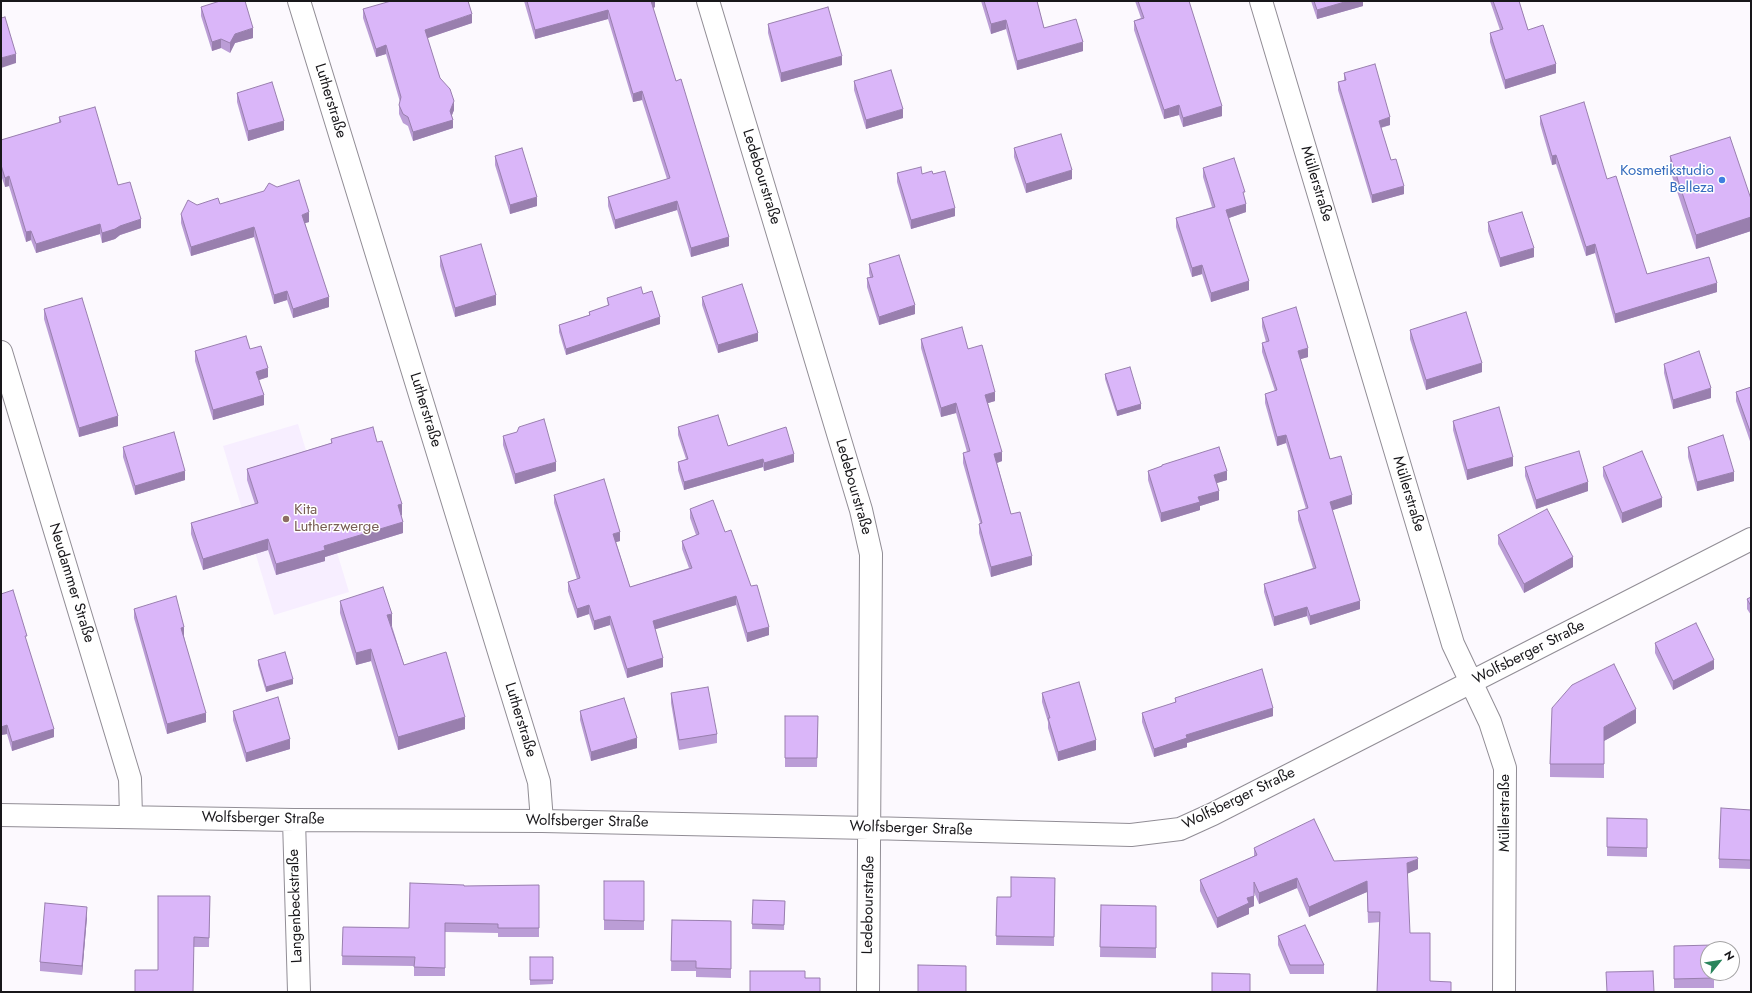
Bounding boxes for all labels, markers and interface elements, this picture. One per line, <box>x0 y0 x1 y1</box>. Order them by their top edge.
street label: Lutherstraße <box>310 62 350 140</box>
street label: Ledebourstraße <box>738 127 784 227</box>
street label: Müllerstraße <box>1296 144 1336 224</box>
place label: Kosmetikstudio Belleza <box>1620 162 1714 197</box>
marker: Kosmetikstudio Belleza <box>1717 175 1727 185</box>
street label: Lutherstraße <box>405 371 445 449</box>
street label: Ledebourstraße <box>831 437 875 537</box>
street label: Müllerstraße <box>1388 454 1428 534</box>
place label: Kita Lutherzwerge <box>294 501 379 536</box>
marker: Kita Lutherzwerge <box>281 514 291 524</box>
street label: Neudammer Straße <box>44 521 98 645</box>
street label: Wolfsberger Straße <box>1470 617 1588 689</box>
street label: Lutherstraße <box>500 681 540 759</box>
street label: Wolfsberger Straße <box>1180 764 1298 834</box>
street label: Müllerstraße <box>1496 774 1514 852</box>
street label: Wolfsberger Straße <box>201 809 325 829</box>
street label: Wolfsberger Straße <box>525 812 649 832</box>
street label: Wolfsberger Straße <box>849 818 973 840</box>
street label: Langenbeckstraße <box>285 849 307 963</box>
street label: Ledebourstraße <box>859 855 879 955</box>
north arrow <box>1700 941 1740 981</box>
text: N <box>1720 948 1739 963</box>

